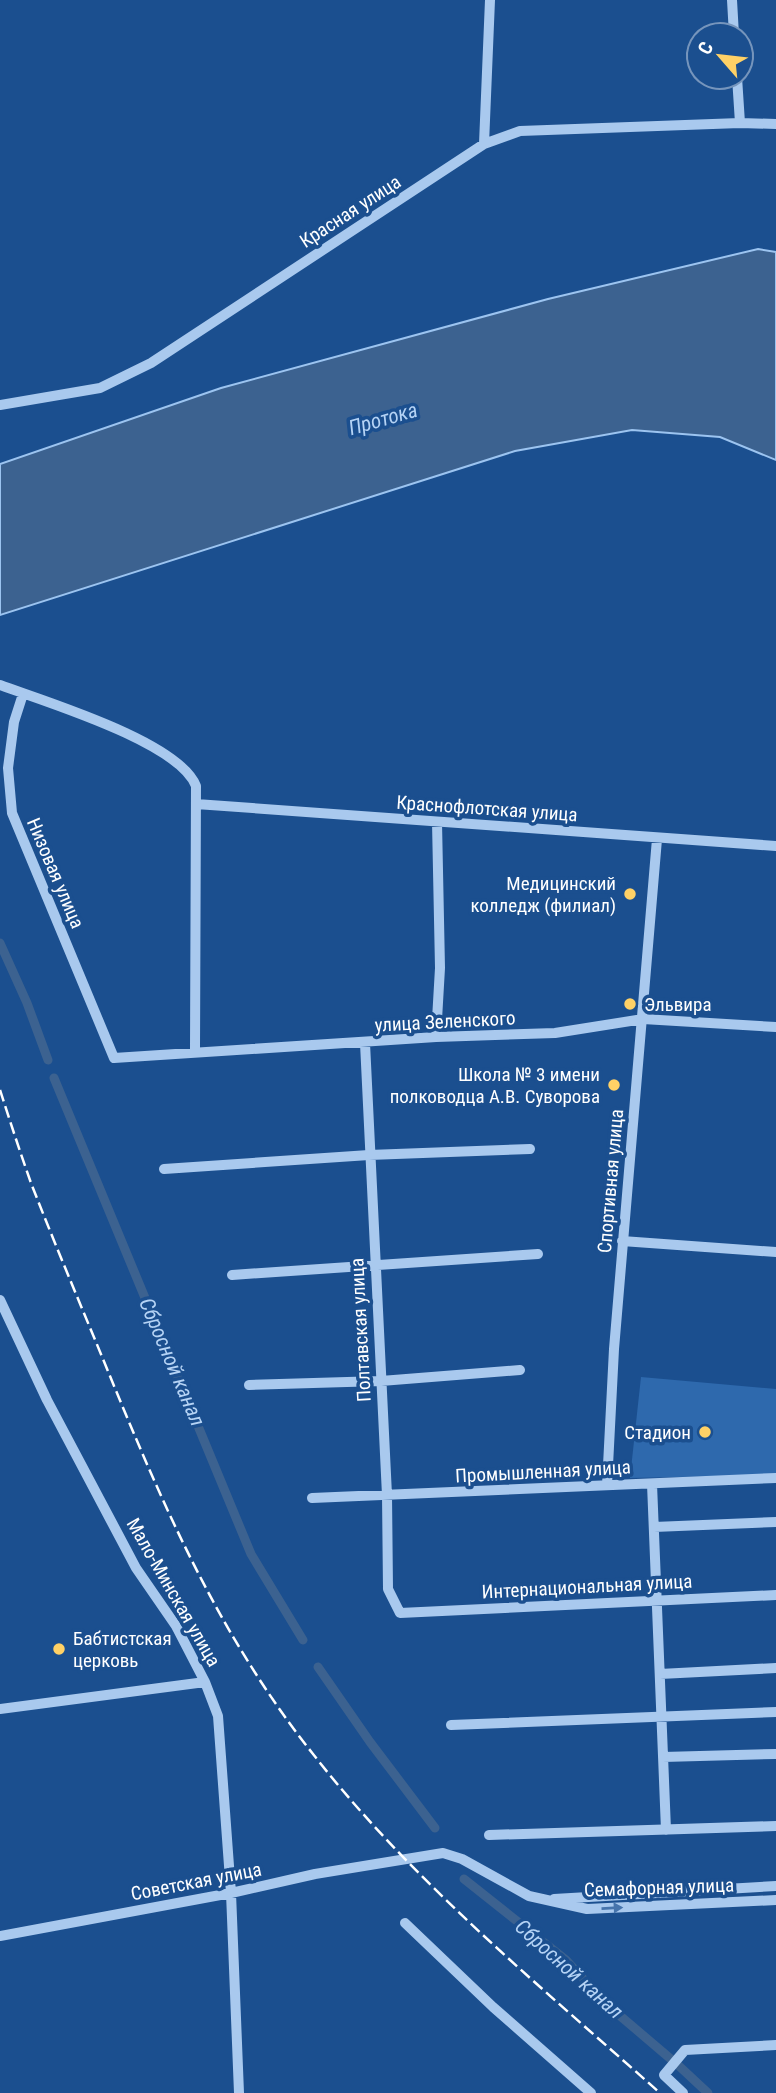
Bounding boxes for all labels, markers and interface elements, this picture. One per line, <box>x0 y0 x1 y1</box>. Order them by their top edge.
north arrow <box>685 21 755 91</box>
text: С <box>693 38 718 58</box>
street label: Красная улица <box>295 170 405 253</box>
water label: Протока <box>346 398 420 440</box>
street label: Краснофлотская улица <box>396 791 578 826</box>
street label: Низовая улица <box>22 815 89 932</box>
place label: Медицинский колледж (филиал) <box>470 872 616 917</box>
marker: Медицинский колледж (филиал) <box>622 886 638 902</box>
place label: Эльвира <box>644 993 712 1016</box>
marker: Эльвира <box>622 996 638 1012</box>
street label: улица Зеленского <box>374 1006 516 1037</box>
place label: Школа № 3 имени полководца А.В. Суворова <box>390 1063 600 1108</box>
marker: Школа № 3 имени полководца А.В. Суворова <box>606 1077 622 1093</box>
street label: Спортивная улица <box>593 1108 628 1254</box>
street label: Полтавская улица <box>345 1257 376 1402</box>
water label: Сбросной канал <box>134 1294 210 1430</box>
place label: Стадион <box>624 1421 691 1444</box>
marker: Стадион <box>697 1424 713 1440</box>
street label: Промышленная улица <box>455 1455 631 1488</box>
street label: Мало-Минская улица <box>122 1514 225 1671</box>
street label: Интернациональная улица <box>481 1569 693 1604</box>
place label: Бабтистская церковь <box>73 1627 172 1672</box>
marker: Бабтистская церковь <box>51 1641 67 1657</box>
street label: Советская улица <box>129 1858 263 1905</box>
street label: Семафорная улица <box>584 1873 734 1902</box>
one-way arrow <box>601 1902 623 1913</box>
water label: Сбросной канал <box>510 1914 628 2024</box>

